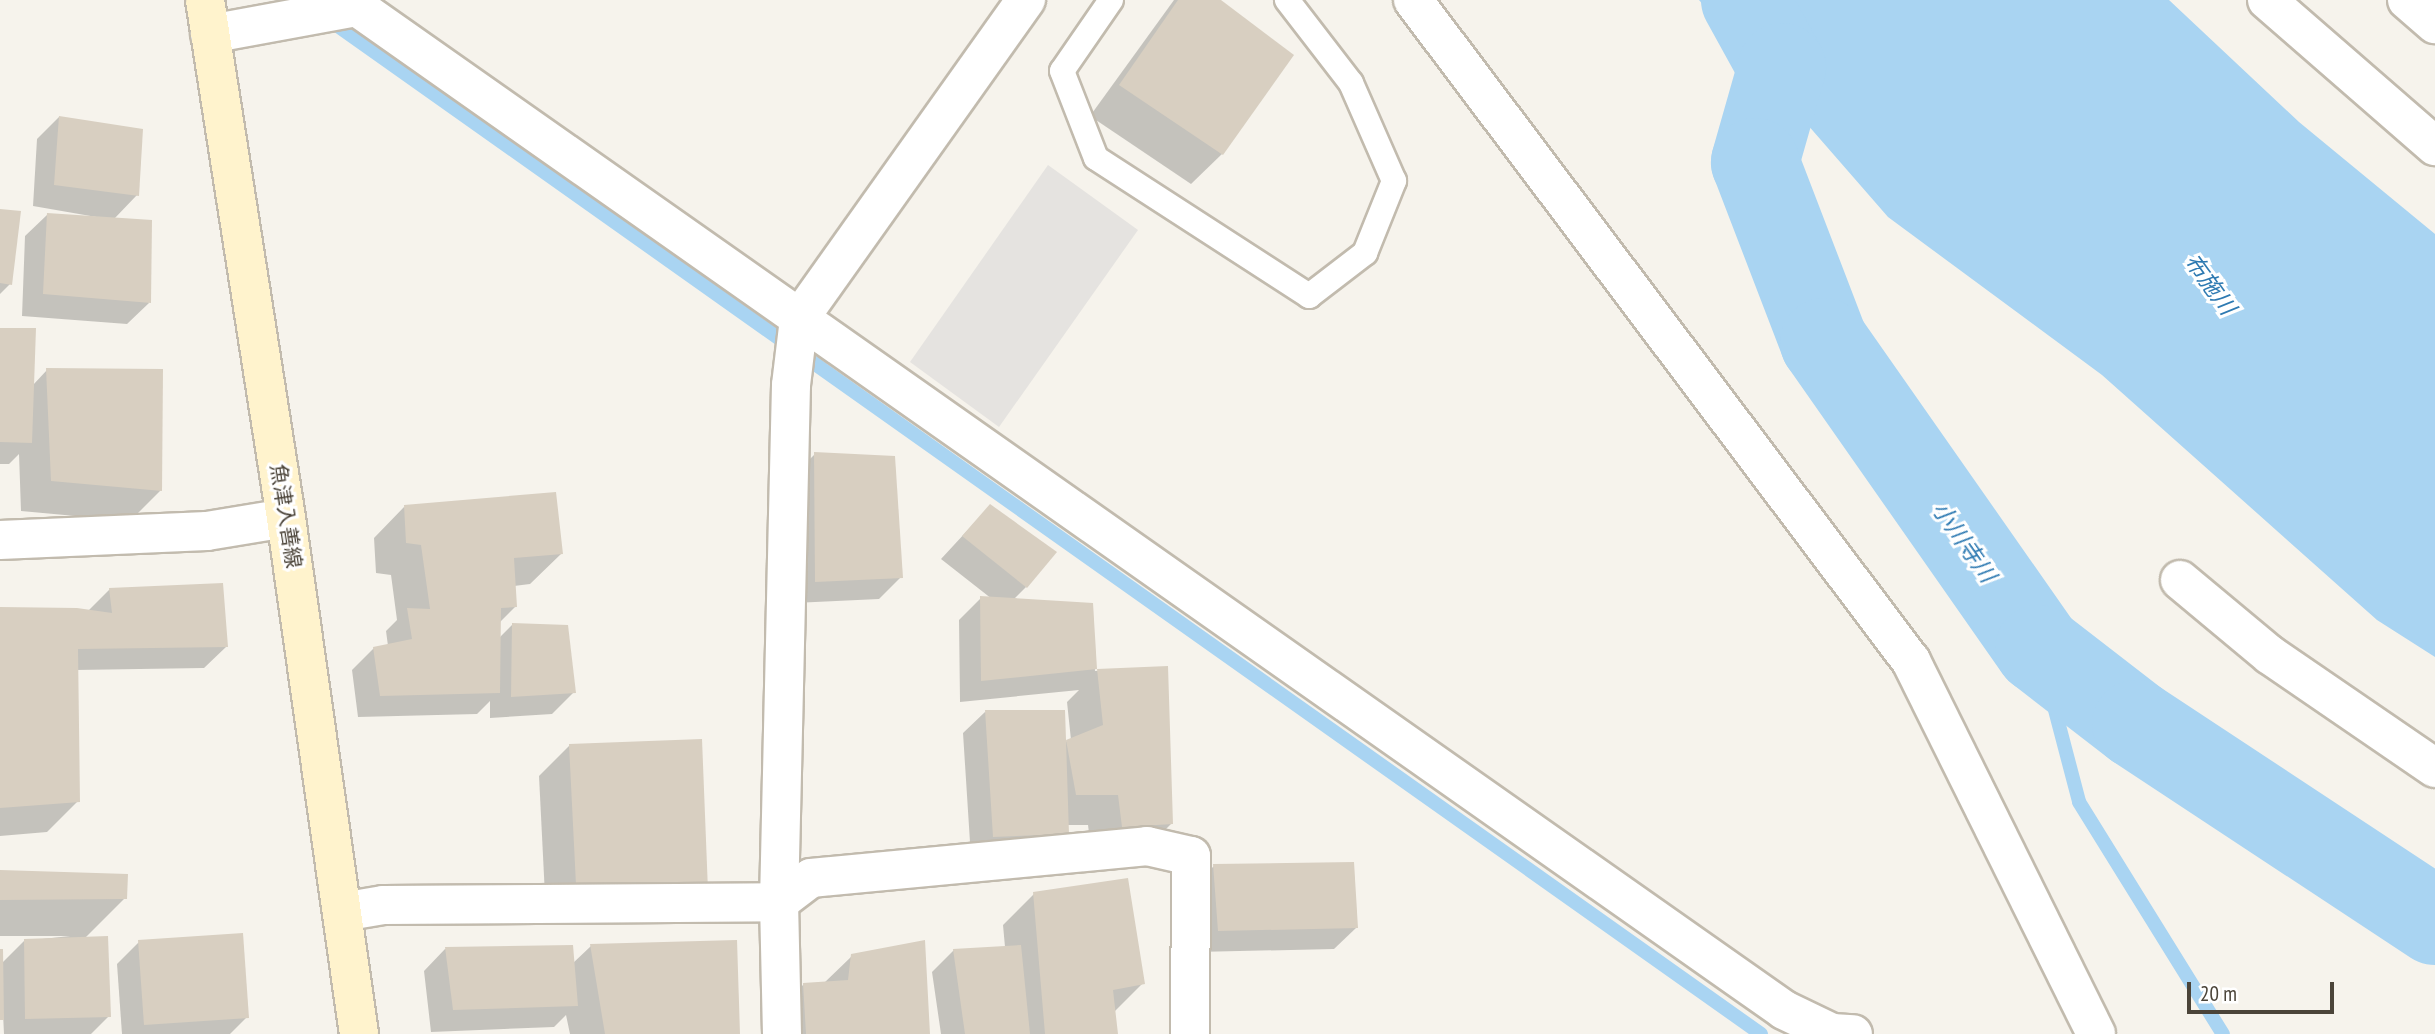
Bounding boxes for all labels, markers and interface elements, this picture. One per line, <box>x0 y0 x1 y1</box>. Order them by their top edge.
water label: 布施川 <box>2179 248 2241 320</box>
street label: 魚津入善線 <box>265 462 307 570</box>
water label: 小川寺川 <box>1926 496 2002 588</box>
scale bar <box>2190 968 2337 1012</box>
text: 20 m <box>2200 980 2237 1007</box>

